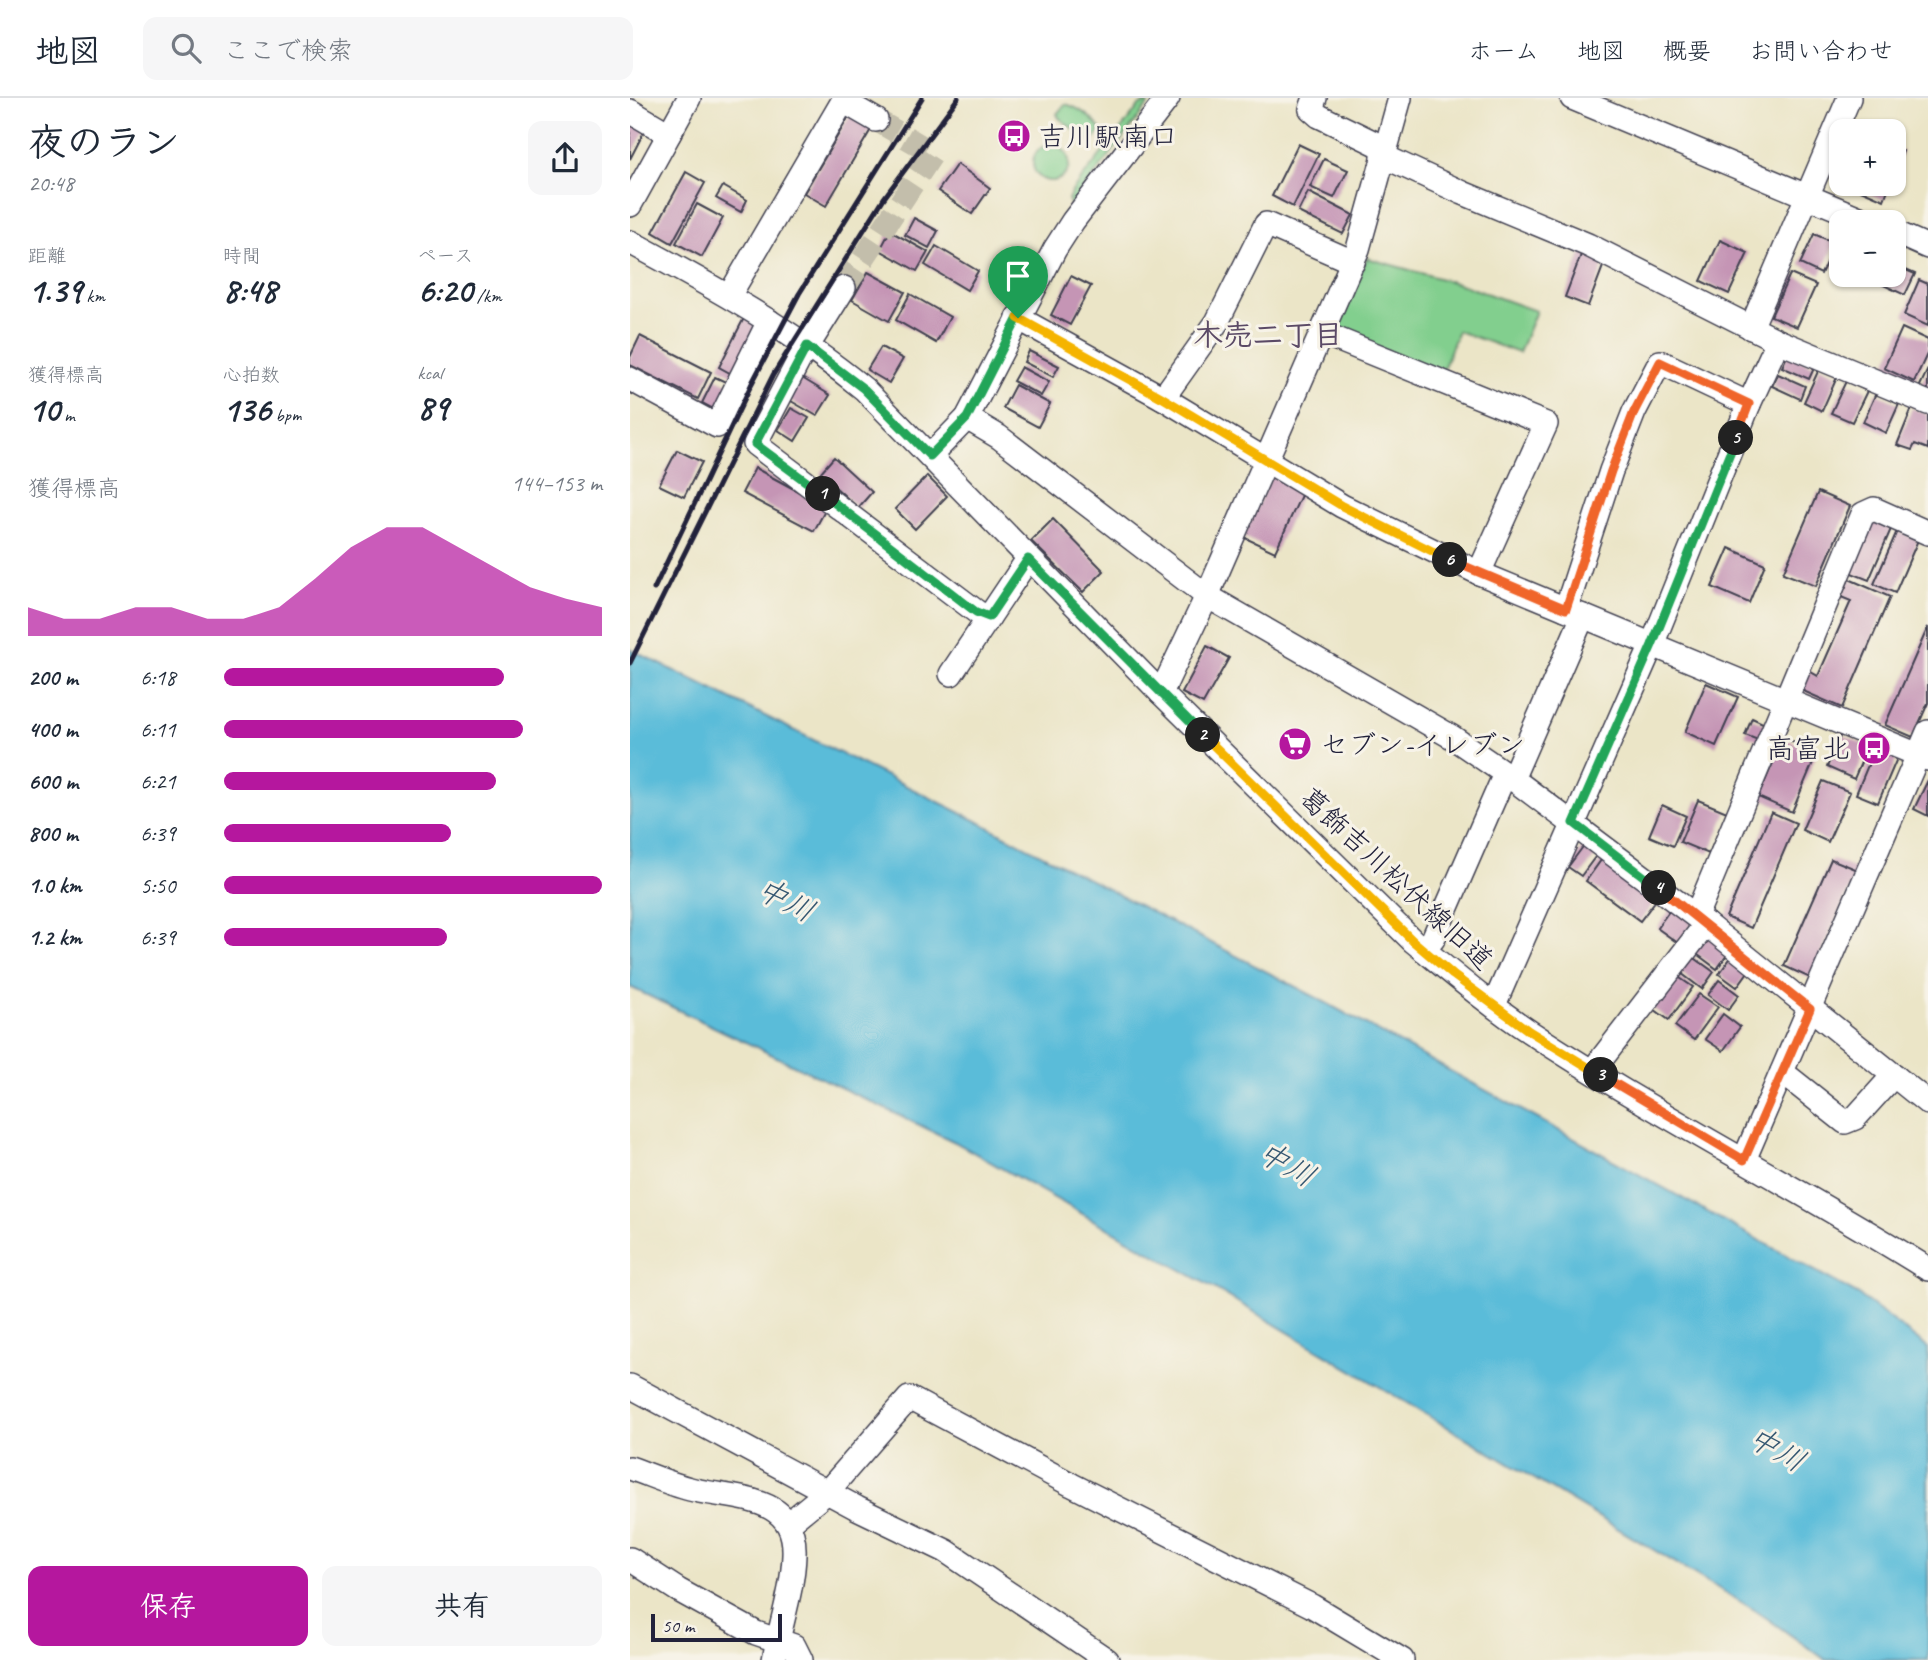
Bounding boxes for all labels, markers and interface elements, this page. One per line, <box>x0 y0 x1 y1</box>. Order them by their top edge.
search box <box>143 17 633 80</box>
icon: search <box>167 29 205 67</box>
text: 地図 <box>35 30 101 72</box>
text: ここで検索 <box>223 34 353 67</box>
text: ホーム <box>1468 36 1539 66</box>
text: 地図 <box>1577 36 1625 66</box>
text: 概要 <box>1663 36 1711 66</box>
text: お問い合わせ <box>1749 36 1893 66</box>
bus stop icon: 吉川駅南口 <box>995 117 1033 155</box>
text: 夜のラン <box>28 119 180 166</box>
place label: 吉川駅南口 <box>1038 119 1178 154</box>
map controls <box>1829 119 1906 287</box>
button: + <box>1829 119 1906 196</box>
button: share <box>528 121 602 195</box>
text: 20:48 <box>28 169 74 198</box>
button: − <box>1829 210 1906 287</box>
text: 距離 <box>28 244 66 268</box>
text: 時間 <box>223 244 261 268</box>
text: ペース <box>417 244 473 268</box>
pin <box>988 246 1048 318</box>
icon: arrive <box>999 257 1037 295</box>
text: 1.39 <box>28 268 82 313</box>
text: 8:48 <box>223 268 277 313</box>
text: 6:20 <box>417 268 472 313</box>
text: km <box>82 284 105 308</box>
text: /km <box>472 284 502 308</box>
district label: 木売二丁目 <box>1193 316 1343 354</box>
text: kcal <box>417 361 442 385</box>
text: 獲得標高 <box>28 363 104 387</box>
text: 心拍数 <box>223 363 280 387</box>
text: 89 <box>417 385 448 430</box>
text: 10 <box>28 387 60 432</box>
text: 136 <box>223 387 271 432</box>
text: m <box>60 403 75 427</box>
text: bpm <box>271 403 301 427</box>
pin: 5 <box>1718 420 1754 456</box>
text: 5 <box>1731 425 1740 449</box>
text: 144–153 m <box>511 469 602 498</box>
text: 獲得標高 <box>28 474 120 503</box>
pin: 1 <box>806 476 840 512</box>
text: 1 <box>818 481 827 505</box>
pin: 6 <box>1432 542 1468 578</box>
text: 6 <box>1445 547 1454 571</box>
text: 200 m <box>28 663 78 692</box>
text: 6:18 <box>140 663 176 692</box>
text: 400 m <box>28 715 78 744</box>
text: 6:11 <box>140 715 176 744</box>
pin: 2 <box>1186 718 1220 752</box>
text: 2 <box>1198 722 1207 746</box>
supermarket icon: セブン-イレブン <box>1276 725 1314 763</box>
place label: セブン-イレブン <box>1320 727 1525 762</box>
bus stop icon: 高富北 <box>1855 729 1893 767</box>
place label: 高富北 <box>1766 731 1850 766</box>
text: 600 m <box>28 767 78 796</box>
text: 6:21 <box>140 767 176 796</box>
street label: 葛飾吉川松伏線旧道 <box>1293 780 1501 977</box>
text: 800 m <box>28 819 78 848</box>
text: 6:39 <box>140 819 176 848</box>
water label: 中川 <box>751 869 821 931</box>
pin: 4 <box>1642 870 1676 906</box>
text: 1.0 km <box>28 871 82 900</box>
text: 5:50 <box>140 871 176 900</box>
text: 4 <box>1654 875 1663 899</box>
text: 1.2 km <box>28 923 82 952</box>
text: 6:39 <box>140 923 176 952</box>
pin: 3 <box>1584 1058 1618 1093</box>
text: 3 <box>1596 1062 1605 1086</box>
water label: 中川 <box>1252 1133 1322 1195</box>
water label: 中川 <box>1742 1418 1812 1480</box>
button: 保存 <box>28 1566 308 1646</box>
button: 共有 <box>322 1566 602 1646</box>
scale bar <box>651 1611 782 1643</box>
text: 50 m <box>662 1614 694 1638</box>

